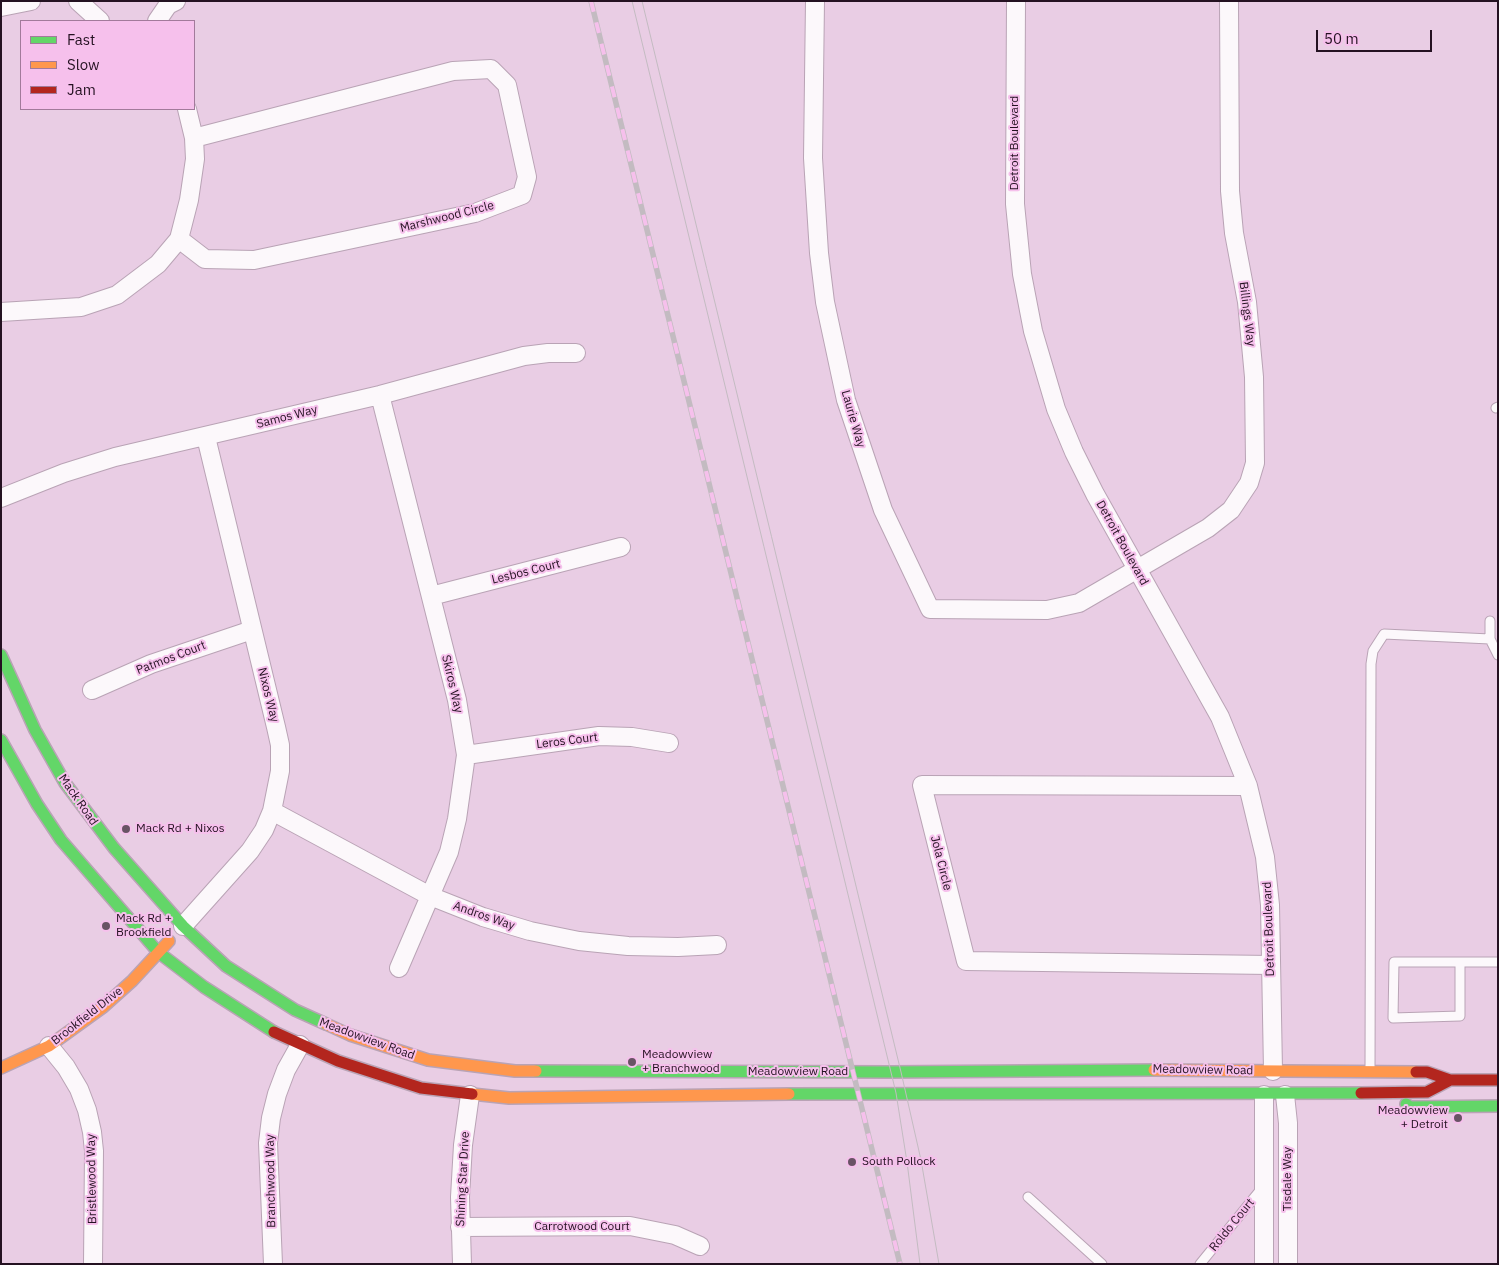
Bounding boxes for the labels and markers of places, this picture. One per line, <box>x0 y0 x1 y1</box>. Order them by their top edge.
place label: Mack Rd + Nixos <box>136 822 225 836</box>
marker: Mack Rd + Nixos <box>120 823 132 835</box>
place label: Mack Rd + Brookfield <box>116 912 172 940</box>
marker: Mack Rd + Brookfield <box>100 920 112 932</box>
place label: Meadowview + Branchwood <box>642 1048 720 1076</box>
marker: Meadowview + Branchwood <box>626 1056 638 1068</box>
place label: Meadowview + Detroit <box>1378 1104 1448 1132</box>
marker: Meadowview + Detroit <box>1452 1112 1464 1124</box>
place label: South Pollock <box>862 1155 936 1169</box>
marker: South Pollock <box>846 1156 858 1168</box>

